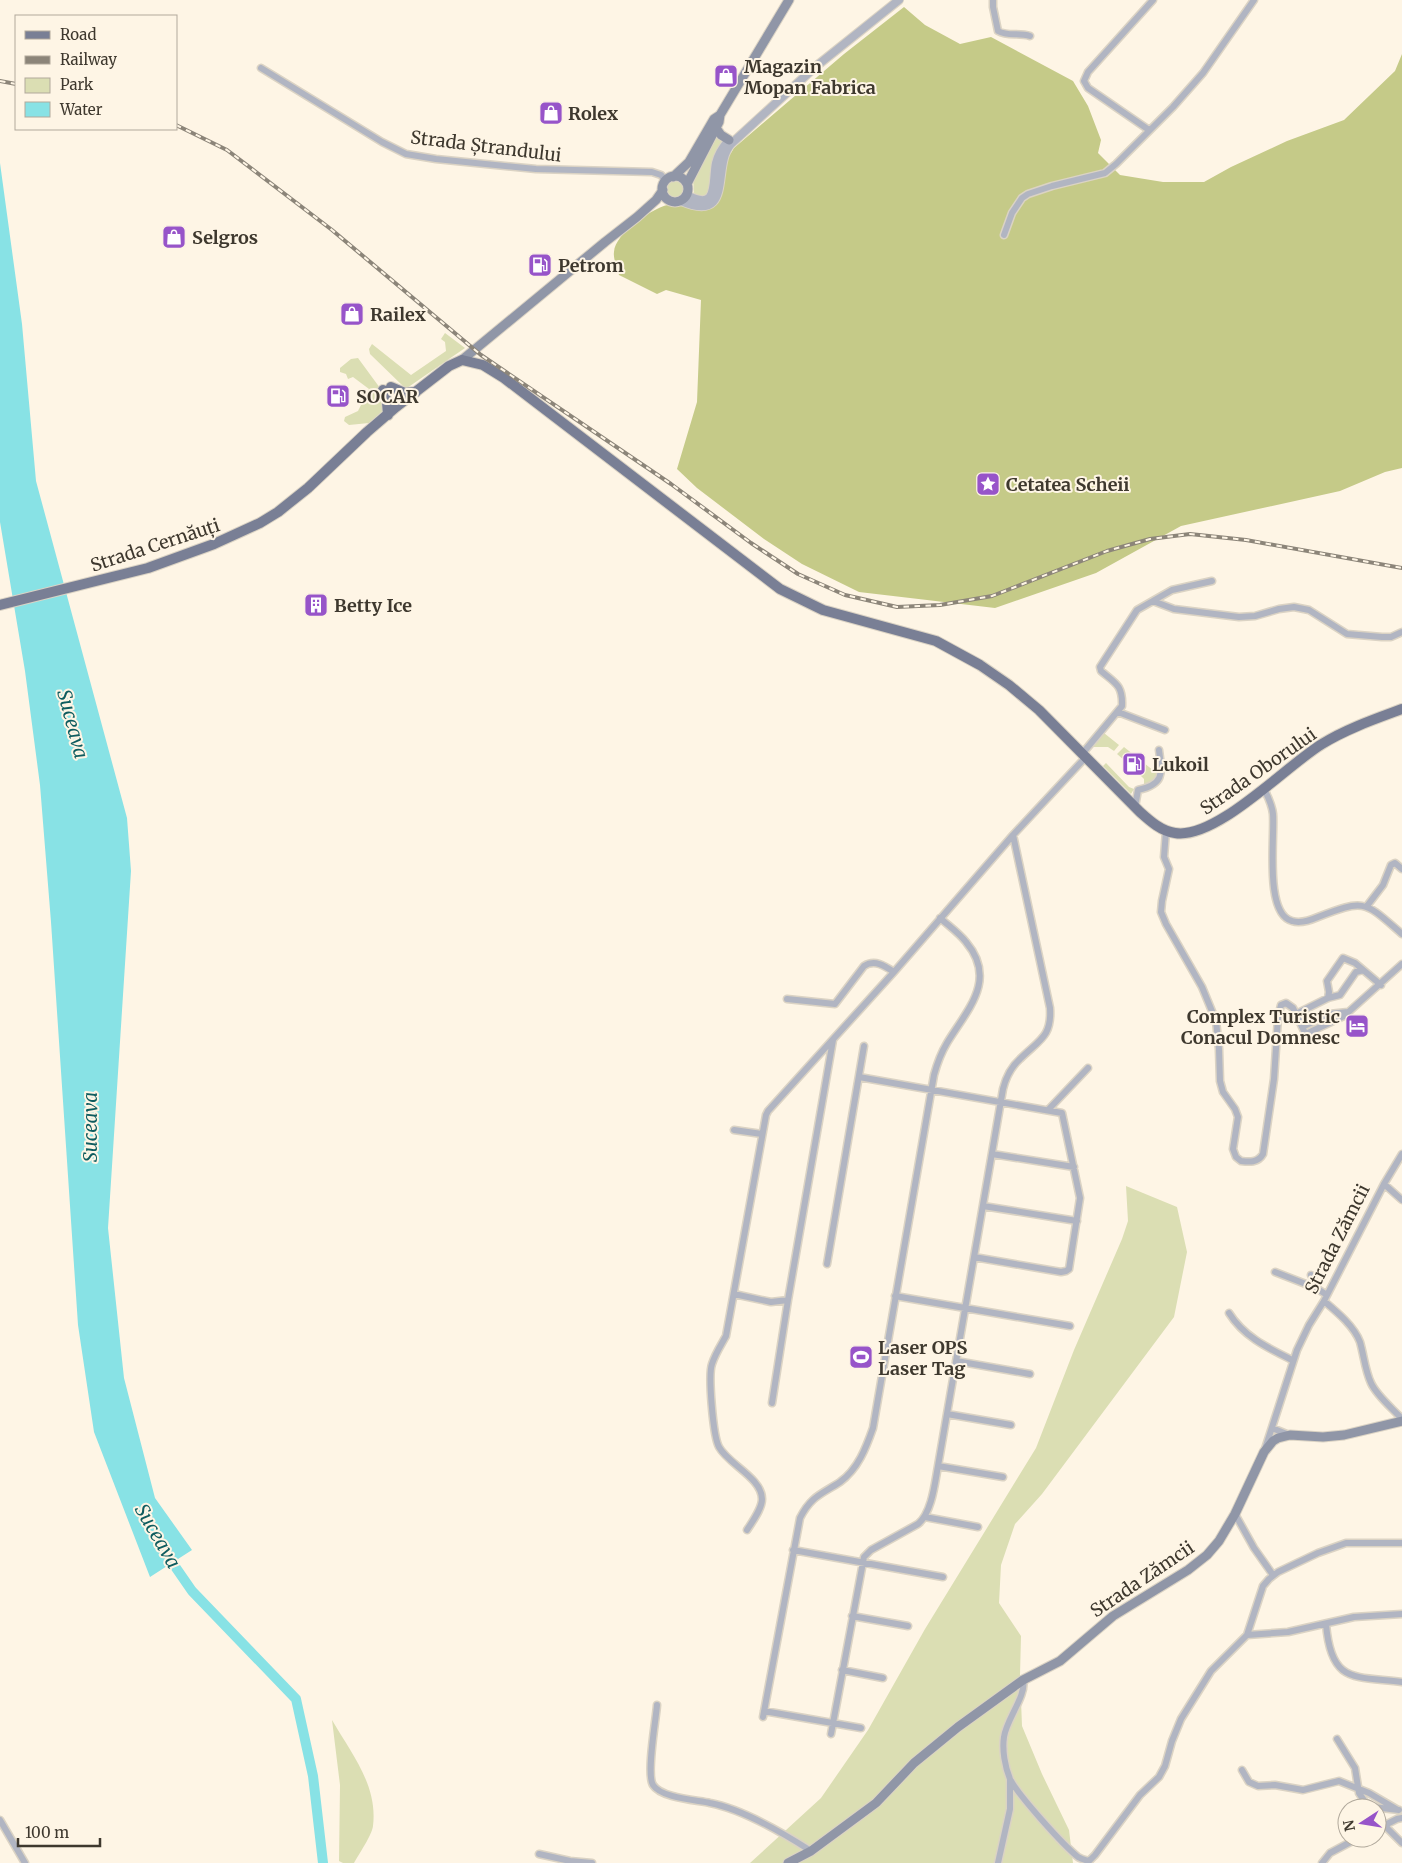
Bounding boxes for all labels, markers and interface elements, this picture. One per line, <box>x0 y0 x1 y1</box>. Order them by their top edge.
legend <box>15 15 178 130</box>
text: Road <box>60 25 96 44</box>
text: Railway <box>60 50 117 69</box>
place label: Magazin Mopan Fabrica <box>744 55 876 99</box>
shop icon: Magazin Mopan Fabrica <box>713 63 739 89</box>
text: Park <box>60 75 94 94</box>
text: Water <box>59 100 103 119</box>
shop icon: Rolex <box>538 100 564 126</box>
place label: Rolex <box>568 102 618 125</box>
street label: Strada Ștrandului <box>409 125 563 167</box>
shop icon: Selgros <box>161 224 187 250</box>
place label: Selgros <box>192 226 258 249</box>
fuel station icon: Petrom <box>527 252 553 278</box>
place label: Petrom <box>558 254 624 277</box>
shop icon: Railex <box>339 301 365 327</box>
place label: Railex <box>370 303 426 326</box>
fuel station icon: SOCAR <box>325 383 351 409</box>
place label: SOCAR <box>356 385 419 408</box>
place icon: Cetatea Scheii <box>975 471 1001 497</box>
place label: Cetatea Scheii <box>1006 473 1130 496</box>
street label: Strada Cernăuți <box>87 513 223 577</box>
building icon: Betty Ice <box>303 592 329 618</box>
place label: Betty Ice <box>334 594 412 617</box>
water label: Suceava <box>52 687 94 761</box>
street label: Strada Oborului <box>1195 722 1321 820</box>
fuel station icon: Lukoil <box>1121 751 1147 777</box>
place label: Lukoil <box>1152 753 1209 776</box>
place label: Complex Turistic Conacul Domnesc <box>1181 1005 1340 1049</box>
hotel icon: Complex Turistic Conacul Domnesc <box>1344 1013 1370 1039</box>
water label: Suceava <box>78 1092 102 1162</box>
street label: Strada Zămcii <box>1299 1180 1375 1298</box>
place label: Laser OPS Laser Tag <box>878 1336 967 1380</box>
sports icon: Laser OPS Laser Tag <box>848 1344 874 1370</box>
water label: Suceava <box>130 1499 186 1573</box>
street label: Strada Zămcii <box>1086 1536 1198 1622</box>
north arrow <box>1337 1798 1387 1848</box>
scale bar <box>18 1816 100 1848</box>
text: N <box>1339 1818 1359 1833</box>
text: 100 m <box>25 1823 69 1842</box>

